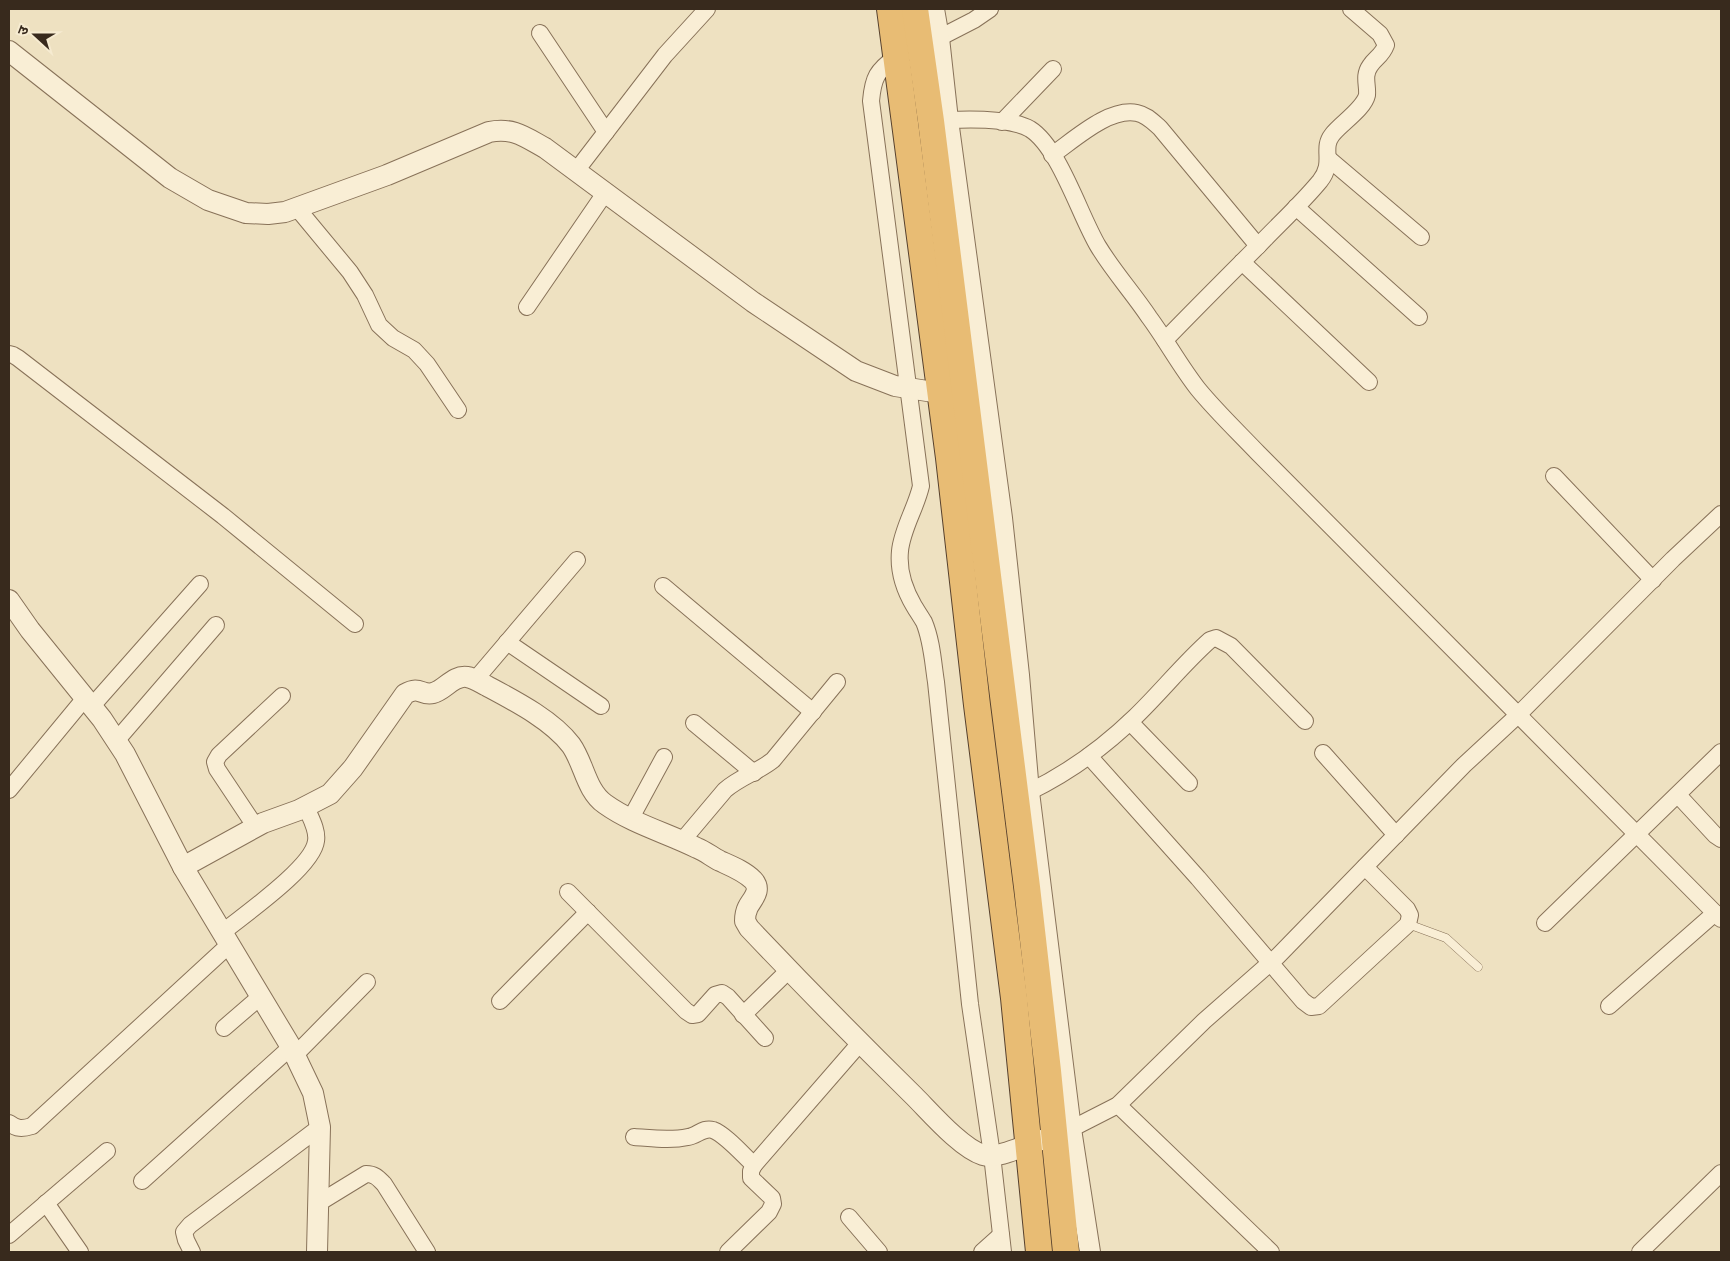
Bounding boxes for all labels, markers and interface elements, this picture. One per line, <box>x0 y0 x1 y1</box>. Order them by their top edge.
north arrow <box>10 10 60 60</box>
text: उ <box>12 22 33 37</box>

